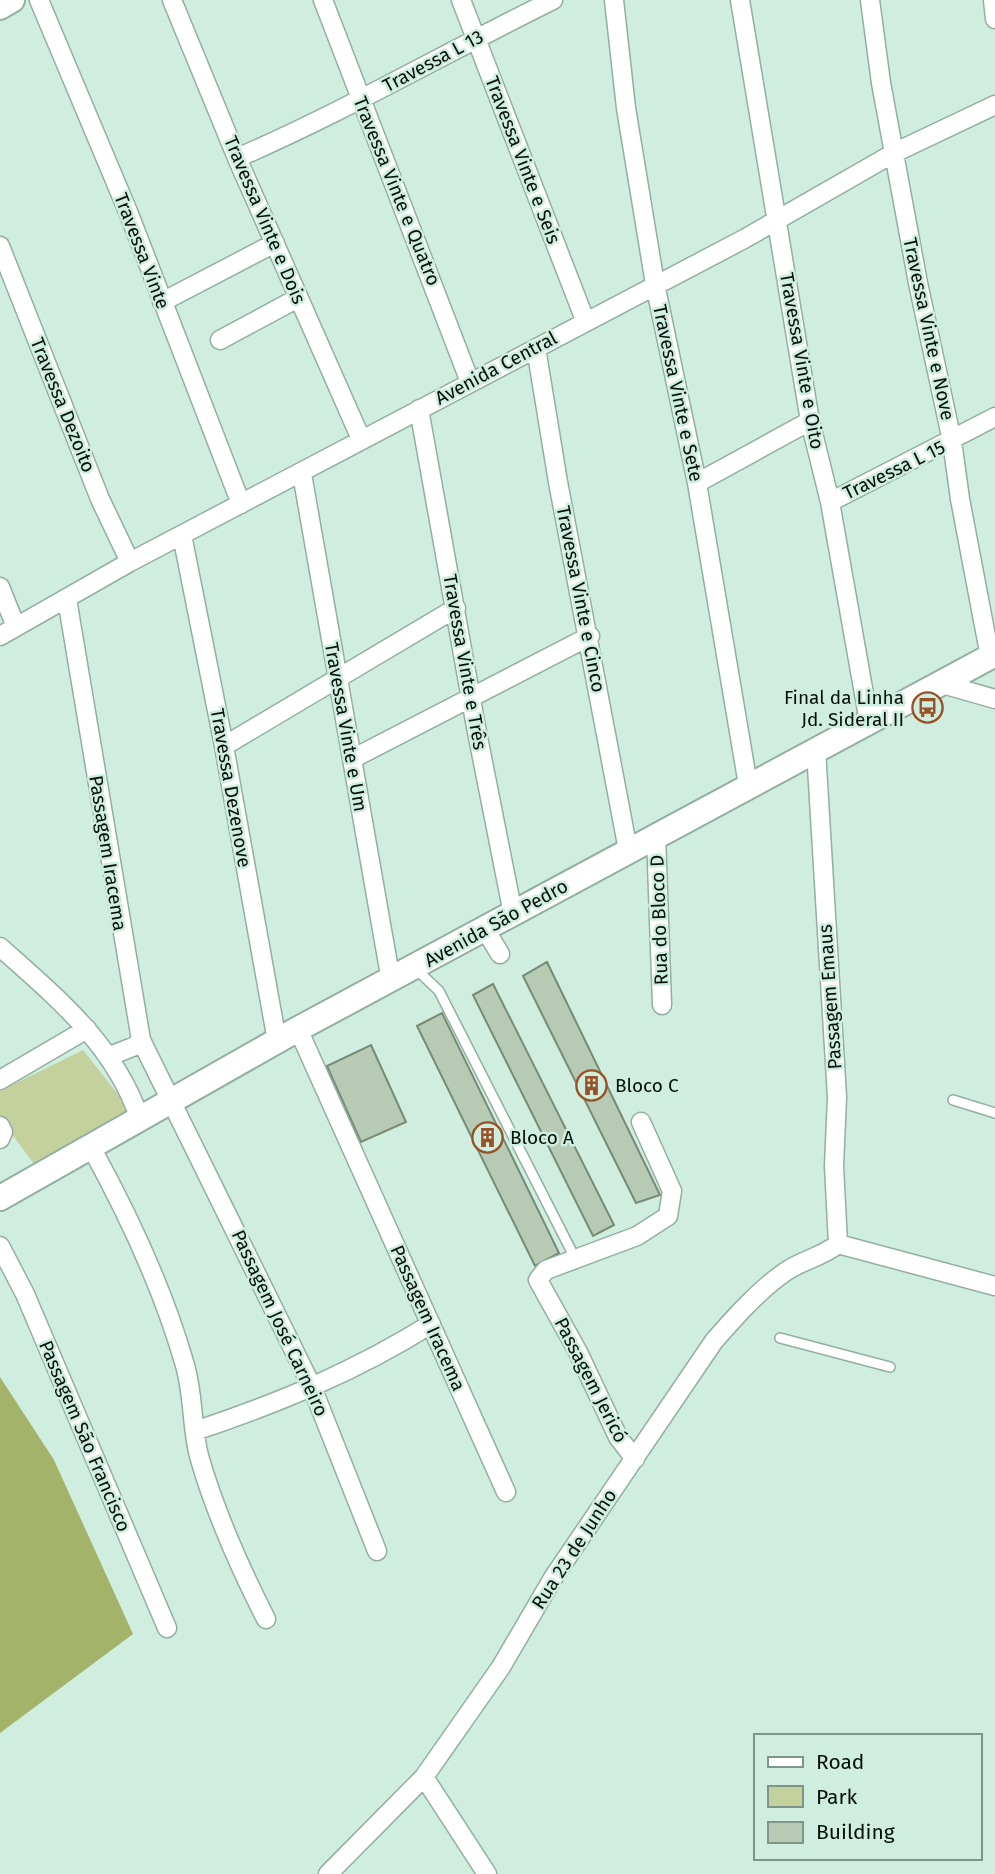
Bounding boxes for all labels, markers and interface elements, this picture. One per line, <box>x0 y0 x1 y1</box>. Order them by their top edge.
street label: Travessa L 13 <box>379 25 487 97</box>
street label: Travessa Vinte e Seis <box>480 73 566 247</box>
street label: Travessa Vinte e Quatro <box>349 93 445 289</box>
street label: Travessa Vinte e Dois <box>219 133 311 308</box>
street label: Travessa Vinte <box>109 190 175 312</box>
street label: Travessa Vinte e Nove <box>898 235 960 423</box>
street label: Travessa Vinte e Oito <box>775 271 829 451</box>
street label: Travessa Vinte e Sete <box>648 302 708 484</box>
street label: Avenida Central <box>431 326 561 410</box>
street label: Travessa Dezoito <box>26 334 100 476</box>
street label: Travessa L 15 <box>839 435 949 505</box>
street label: Travessa Vinte e Cinco <box>552 504 610 694</box>
street label: Travessa Vinte e Três <box>438 572 492 752</box>
street label: Travessa Vinte e Um <box>320 641 372 813</box>
place label: Final da Linha Jd. Sideral II <box>784 686 904 731</box>
bus stop icon: Final da Linha Jd. Sideral II <box>910 691 944 725</box>
street label: Travessa Dezenove <box>206 707 256 869</box>
street label: Passagem Iracema <box>84 774 132 932</box>
street label: Rua do Bloco D <box>645 854 673 986</box>
street label: Avenida São Pedro <box>420 874 572 972</box>
street label: Passagem Emaus <box>813 924 847 1070</box>
building icon: Bloco C <box>575 1068 609 1102</box>
place label: Bloco C <box>615 1074 679 1097</box>
building icon: Bloco A <box>470 1120 504 1154</box>
place label: Bloco A <box>510 1126 574 1149</box>
street label: Passagem José Carneiro <box>227 1226 333 1420</box>
street label: Passagem Iracema <box>386 1242 470 1394</box>
street label: Passagem Jericó <box>550 1314 632 1446</box>
street label: Passagem São Francisco <box>34 1337 136 1535</box>
street label: Rua 23 de Junho <box>527 1485 621 1613</box>
legend <box>754 1734 981 1860</box>
text: Road <box>816 1749 864 1775</box>
text: Park <box>816 1784 858 1810</box>
text: Building <box>816 1819 895 1845</box>

